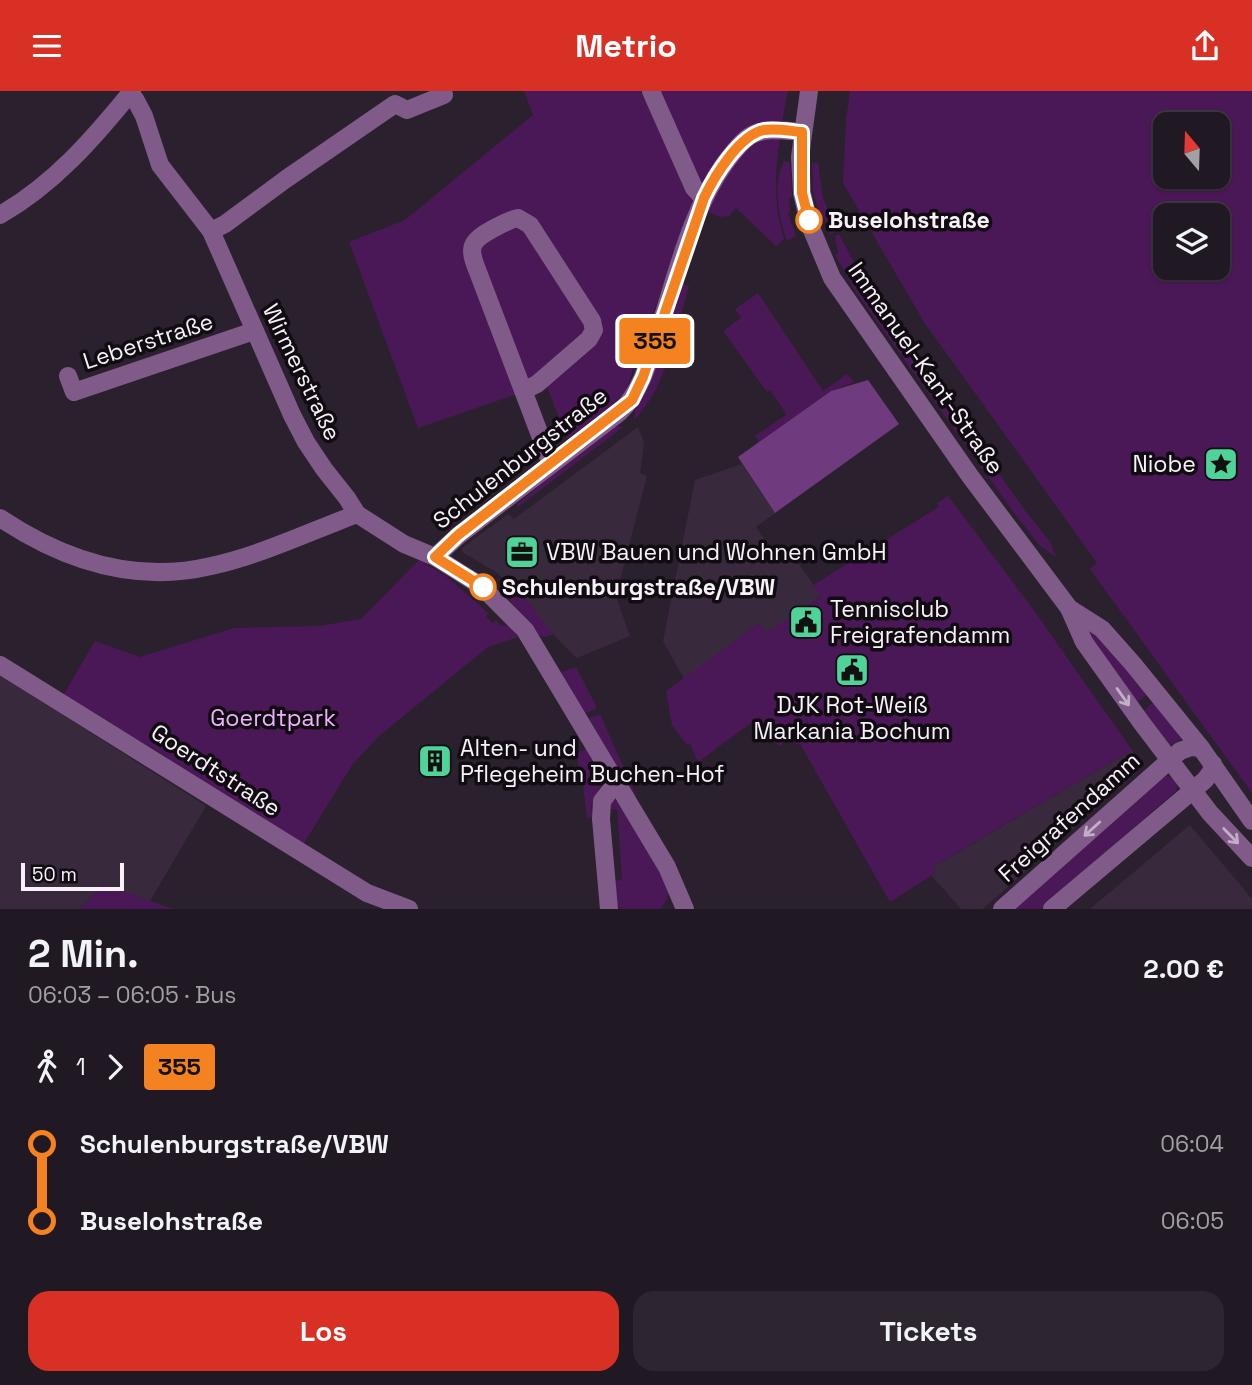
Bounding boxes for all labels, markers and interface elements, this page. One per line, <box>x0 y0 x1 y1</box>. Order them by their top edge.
text: Metrio <box>575 26 677 66</box>
icon: menu <box>28 27 66 65</box>
icon: share <box>1186 27 1224 65</box>
north arrow <box>1153 112 1230 189</box>
map controls <box>1153 112 1230 280</box>
button: layers <box>1153 203 1230 280</box>
place label: Buselohstraße <box>828 205 990 235</box>
marker: Buselohstraße <box>796 207 822 233</box>
street label: Immanuel-Kant-Straße <box>841 256 1011 480</box>
street label: Wirmerstraße <box>256 299 348 445</box>
street label: Leberstraße <box>79 306 217 376</box>
line badge: 355 <box>615 318 695 364</box>
text: 355 <box>633 325 677 356</box>
street label: Schulenburgstraße <box>427 381 613 535</box>
place icon: Niobe <box>1202 445 1240 483</box>
place label: Niobe <box>1132 449 1196 479</box>
office icon: VBW Bauen und Wohnen GmbH <box>503 533 541 571</box>
place label: VBW Bauen und Wohnen GmbH <box>546 537 887 567</box>
place label: Schulenburgstraße/VBW <box>502 572 775 602</box>
marker: Schulenburgstraße/VBW <box>470 574 496 600</box>
place label: Tennisclub Freigrafendamm <box>830 594 1010 650</box>
public building icon: Tennisclub Freigrafendamm <box>787 603 825 641</box>
public building icon: DJK Rot-Weiß Markania Bochum <box>833 651 871 689</box>
one-way arrow <box>1116 687 1130 706</box>
place label: DJK Rot-Weiß Markania Bochum <box>754 690 950 746</box>
park label: Goerdtpark <box>210 703 336 733</box>
street label: Goerdtstraße <box>145 717 287 823</box>
place label: Alten- und Pflegeheim Buchen-Hof <box>460 733 724 789</box>
building icon: Alten- und Pflegeheim Buchen-Hof <box>416 742 454 780</box>
street label: Freigrafendamm <box>992 745 1146 889</box>
one-way arrow <box>1084 821 1102 837</box>
one-way arrow <box>1222 827 1239 844</box>
scale bar <box>21 860 124 892</box>
text: 50 m <box>32 862 77 887</box>
text: 2 Min. <box>28 930 139 978</box>
text: 2.00 € <box>1143 952 1224 986</box>
text: 06:03 – 06:05 · Bus <box>28 980 236 1010</box>
icon: walk <box>28 1048 66 1086</box>
icon: forward <box>96 1048 134 1086</box>
text: 355 <box>158 1051 201 1082</box>
text: 1 <box>76 1052 86 1082</box>
text: Schulenburgstraße/VBW <box>80 1127 389 1161</box>
text: 06:04 <box>1160 1129 1224 1159</box>
text: Buselohstraße <box>80 1204 263 1238</box>
text: 06:05 <box>1161 1206 1224 1236</box>
button: Los <box>28 1291 619 1371</box>
button: Tickets <box>633 1291 1224 1371</box>

